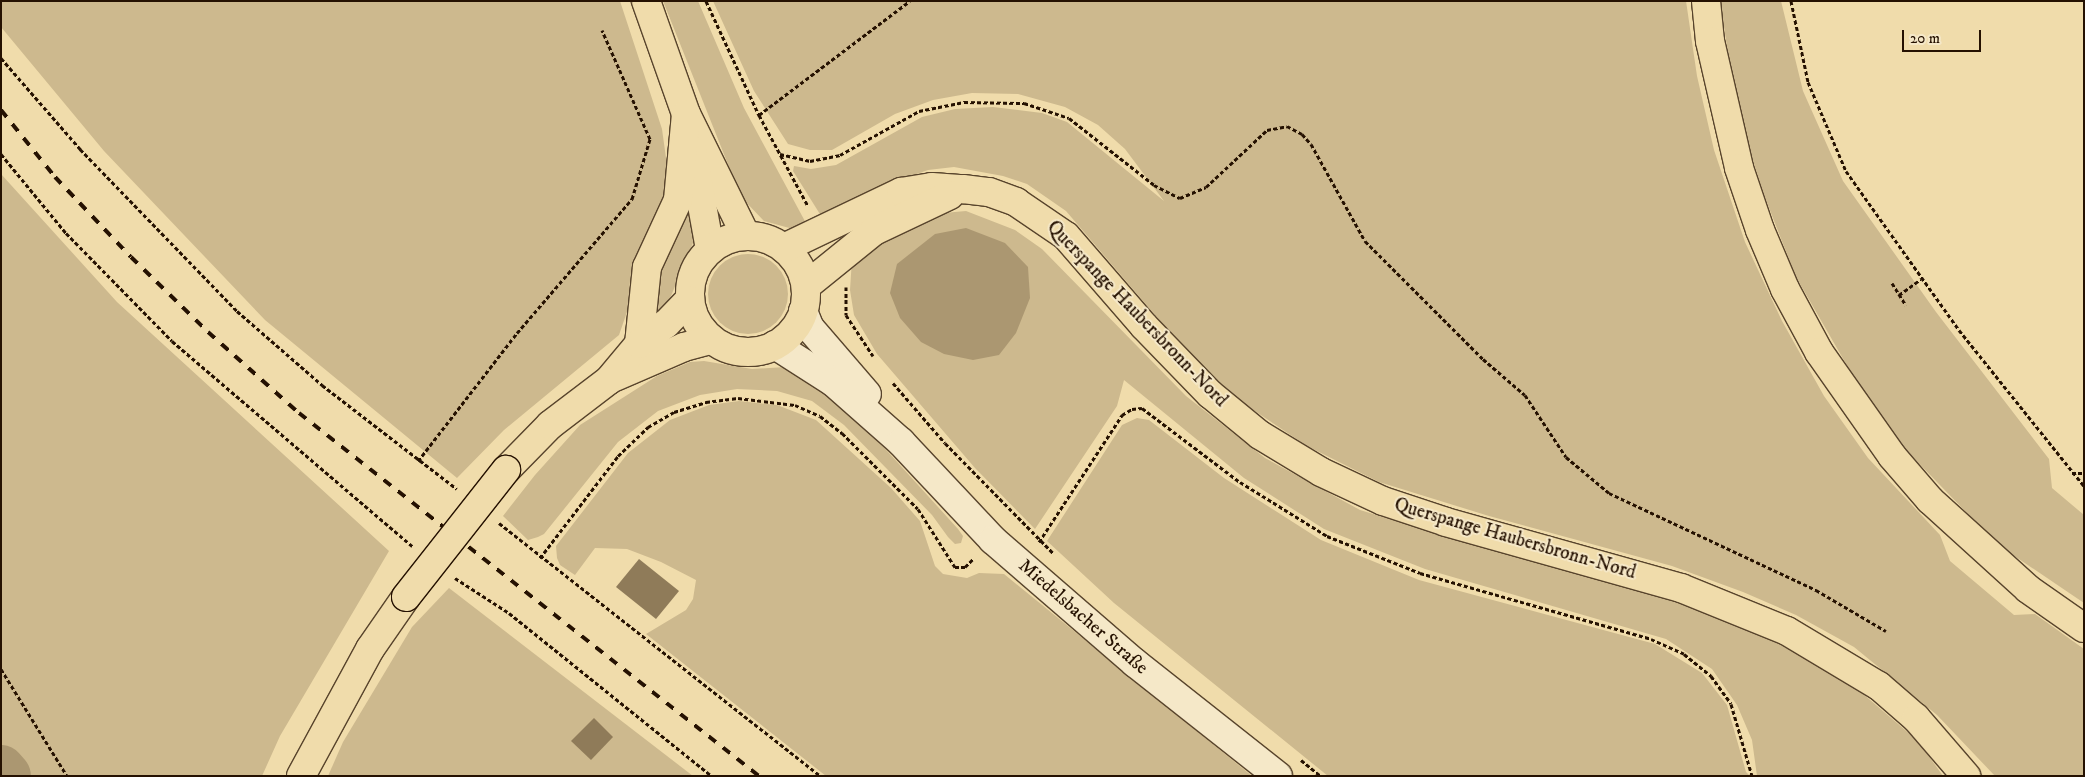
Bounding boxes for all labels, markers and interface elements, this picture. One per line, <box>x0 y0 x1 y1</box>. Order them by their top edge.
scale bar <box>1905 20 1984 52</box>
text: 20 m <box>1910 29 1940 48</box>
street label: Querspange Haubersbronn-Nord <box>1042 216 1232 412</box>
street label: Querspange Haubersbronn-Nord <box>1392 494 1638 584</box>
street label: Miedelsbacher Straße <box>1014 555 1152 679</box>

